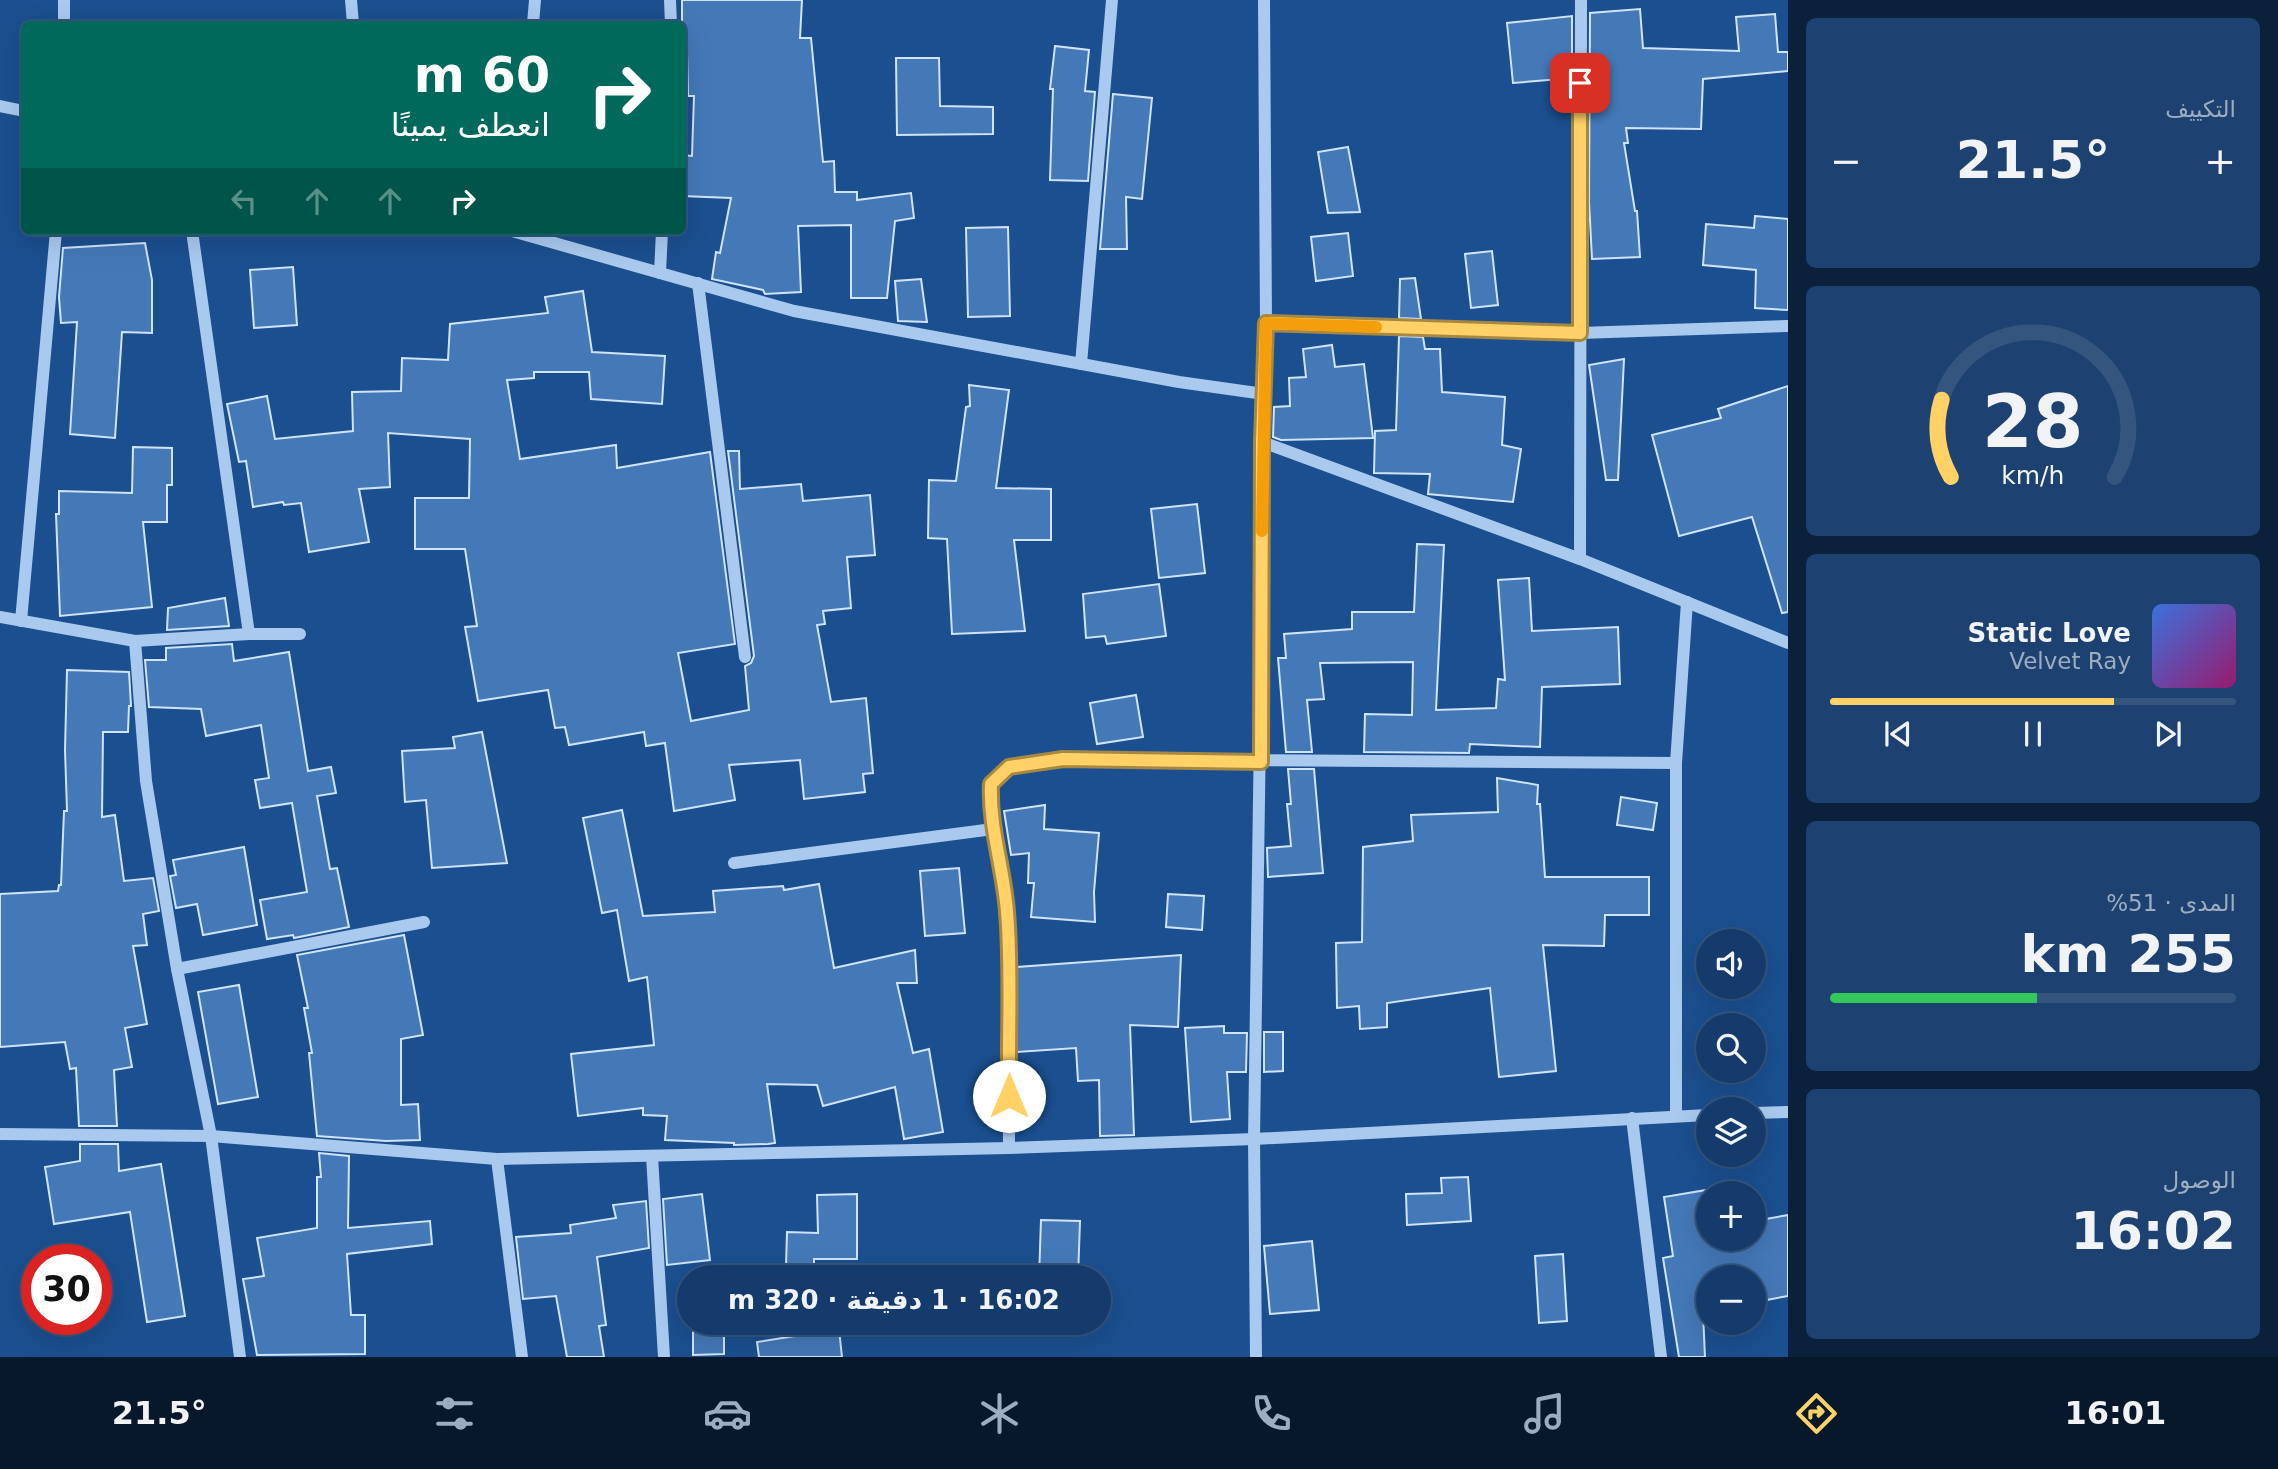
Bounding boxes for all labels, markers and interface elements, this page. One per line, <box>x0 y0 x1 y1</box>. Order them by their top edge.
text: 60 m <box>414 47 550 104</box>
icon: right <box>574 49 665 140</box>
pin <box>1550 53 1610 113</box>
icon: arrive <box>1561 64 1599 102</box>
text: التكييف <box>2165 96 2236 122</box>
text: انعطف يمينًا <box>391 106 550 144</box>
text: 21.5° <box>1956 130 2110 190</box>
text: − <box>1830 139 1862 183</box>
text: + <box>2204 139 2236 183</box>
icon: left <box>225 182 263 220</box>
icon: ahead <box>298 182 336 220</box>
icon: ahead <box>371 182 409 220</box>
icon: right <box>444 182 482 220</box>
text: 28 <box>1982 379 2084 464</box>
text: km/h <box>2001 460 2065 489</box>
text: Static Love <box>1967 618 2131 648</box>
text: Velvet Ray <box>2009 648 2131 674</box>
icon: previous <box>1879 715 1917 753</box>
icon: pause <box>2014 715 2052 753</box>
icon: next <box>2149 715 2187 753</box>
text: المدى · 51% <box>2106 890 2236 916</box>
text: 255 km <box>2021 924 2236 984</box>
map controls <box>1696 929 1766 1335</box>
button: sound <box>1696 929 1766 999</box>
button: search <box>1696 1013 1766 1083</box>
position arrow <box>972 1059 1046 1133</box>
button: layers <box>1696 1097 1766 1167</box>
text: الوصول <box>2163 1167 2236 1193</box>
button: + <box>1696 1181 1766 1251</box>
text: 16:02 <box>2070 1201 2236 1261</box>
speed limit sign: 30 <box>21 1244 112 1335</box>
button: − <box>1696 1265 1766 1335</box>
text: 16:02 · 1 دقيقة · 320 m <box>728 1285 1060 1315</box>
icon: filters <box>430 1389 479 1438</box>
icon: car <box>703 1389 752 1438</box>
icon: climate <box>975 1389 1024 1438</box>
icon: phone <box>1247 1389 1296 1438</box>
icon: music <box>1520 1389 1569 1438</box>
icon: directions <box>1792 1389 1841 1438</box>
text: 21.5° <box>112 1394 207 1432</box>
text: 16:01 <box>2064 1394 2166 1432</box>

